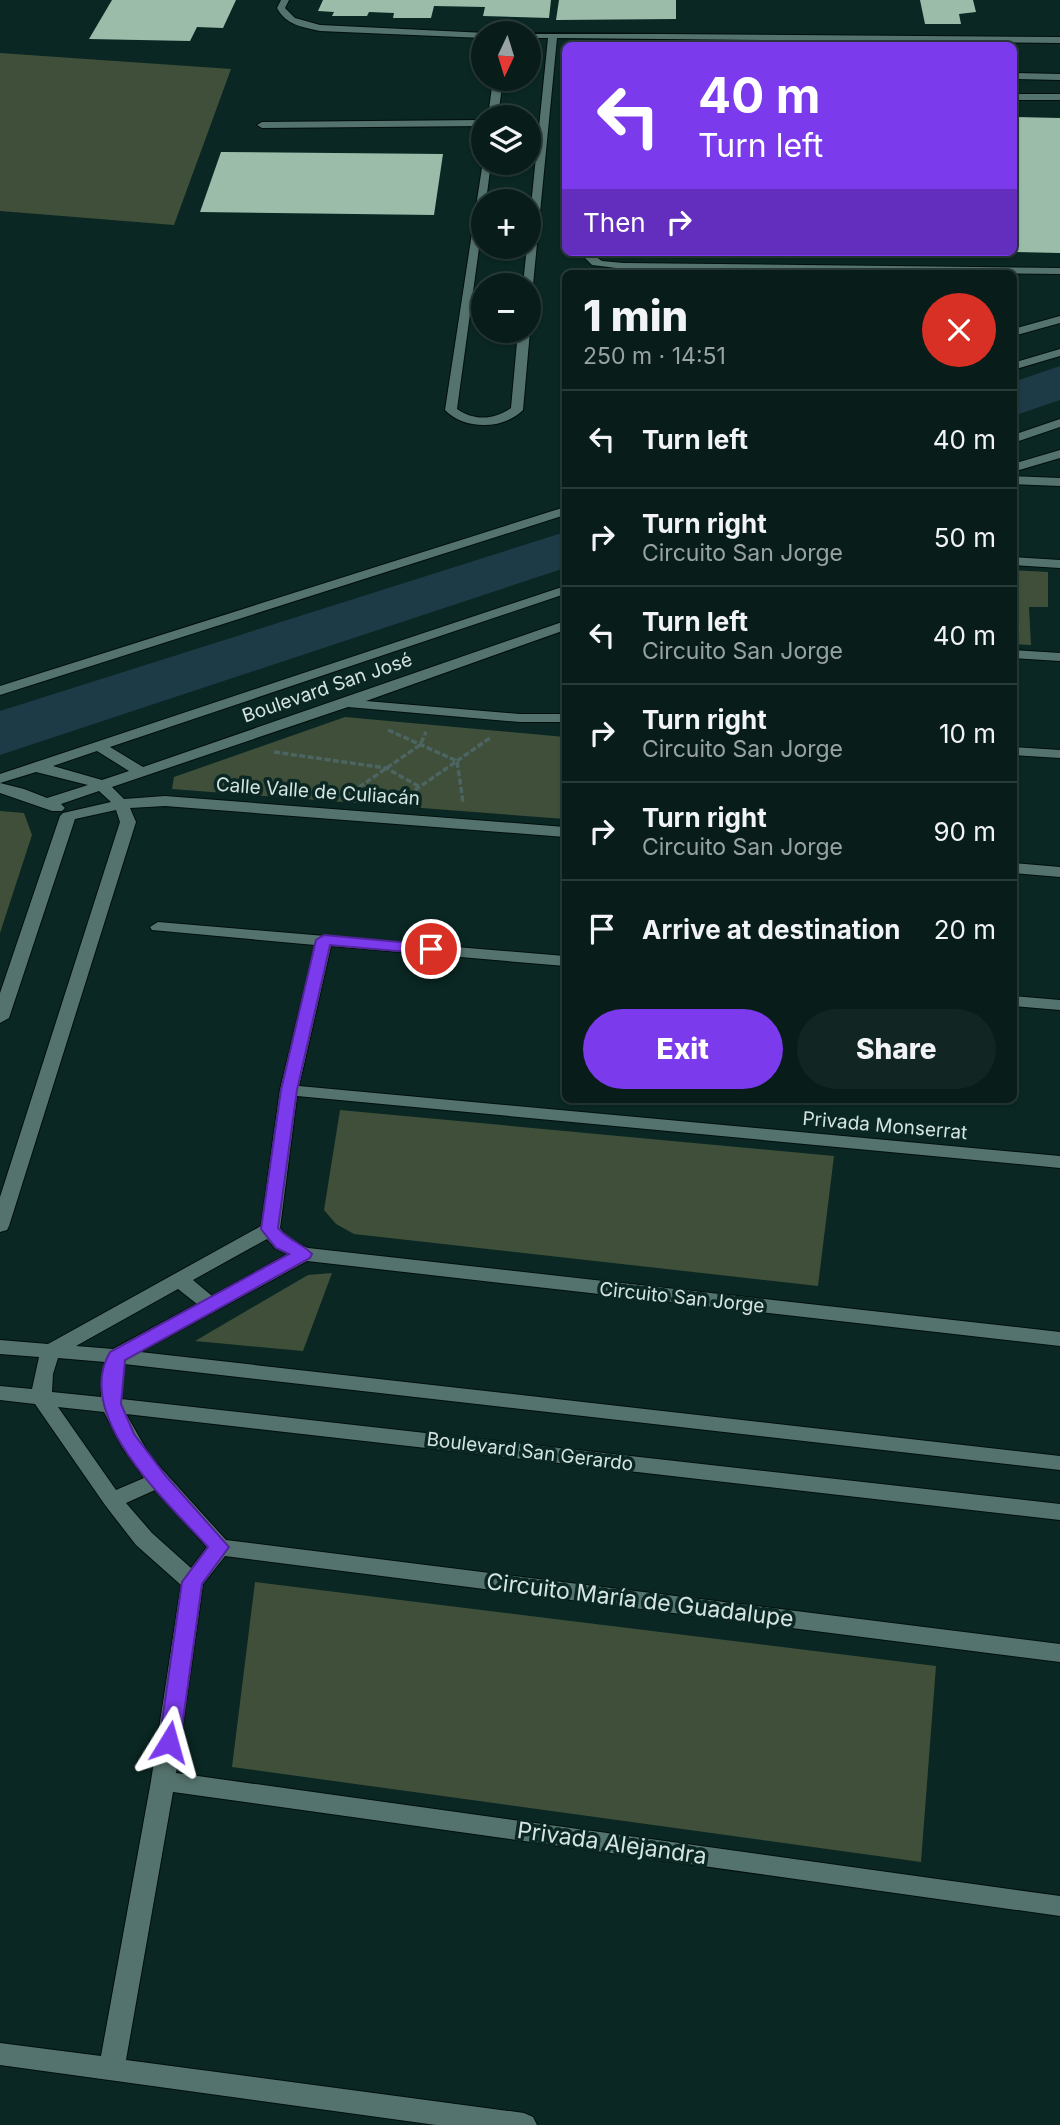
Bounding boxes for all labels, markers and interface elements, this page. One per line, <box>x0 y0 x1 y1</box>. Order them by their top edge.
north arrow <box>471 21 541 91</box>
map controls <box>471 21 541 343</box>
text: 40 m <box>698 66 821 125</box>
icon: left <box>583 70 674 161</box>
button: layers <box>471 105 541 175</box>
text: Turn left <box>698 126 823 165</box>
button: + <box>471 189 541 259</box>
icon: right <box>660 203 698 241</box>
text: Then <box>583 207 646 238</box>
button: − <box>471 273 541 343</box>
text: 1 min <box>583 290 688 341</box>
button: close <box>922 293 996 367</box>
text: 250 m · 14:51 <box>583 342 726 370</box>
icon: left <box>583 420 621 458</box>
text: Turn left <box>642 424 748 455</box>
text: 40 m <box>933 424 996 455</box>
text: Turn right <box>642 508 767 539</box>
icon: right <box>583 518 621 556</box>
text: 50 m <box>934 522 996 553</box>
text: Circuito San Jorge <box>642 539 843 567</box>
text: Turn left <box>642 606 748 637</box>
icon: left <box>583 616 621 654</box>
text: 40 m <box>933 620 996 651</box>
text: Circuito San Jorge <box>642 637 843 665</box>
street label: Boulevard San José <box>239 648 415 727</box>
text: Turn right <box>642 704 767 735</box>
icon: right <box>583 714 621 752</box>
text: 10 m <box>939 718 996 749</box>
text: Circuito San Jorge <box>642 735 843 763</box>
street label: Calle Valle de Culiacán <box>215 773 421 810</box>
text: Turn right <box>642 802 767 833</box>
icon: right <box>583 812 621 850</box>
text: 90 m <box>933 816 996 847</box>
text: Circuito San Jorge <box>642 833 843 861</box>
icon: arrive <box>583 910 621 948</box>
text: Arrive at destination <box>642 914 901 945</box>
text: 20 m <box>934 914 996 945</box>
pin <box>401 919 461 979</box>
icon: arrive <box>412 930 450 968</box>
button: Exit <box>583 1009 783 1089</box>
button: Share <box>797 1009 996 1089</box>
street label: Privada Monserrat <box>802 1107 968 1144</box>
street label: Circuito San Jorge <box>598 1277 766 1318</box>
street label: Boulevard San Gerardo <box>425 1427 634 1476</box>
street label: Circuito María de Guadalupe <box>485 1567 795 1633</box>
position arrow <box>132 1705 206 1779</box>
street label: Privada Alejandra <box>515 1816 709 1870</box>

